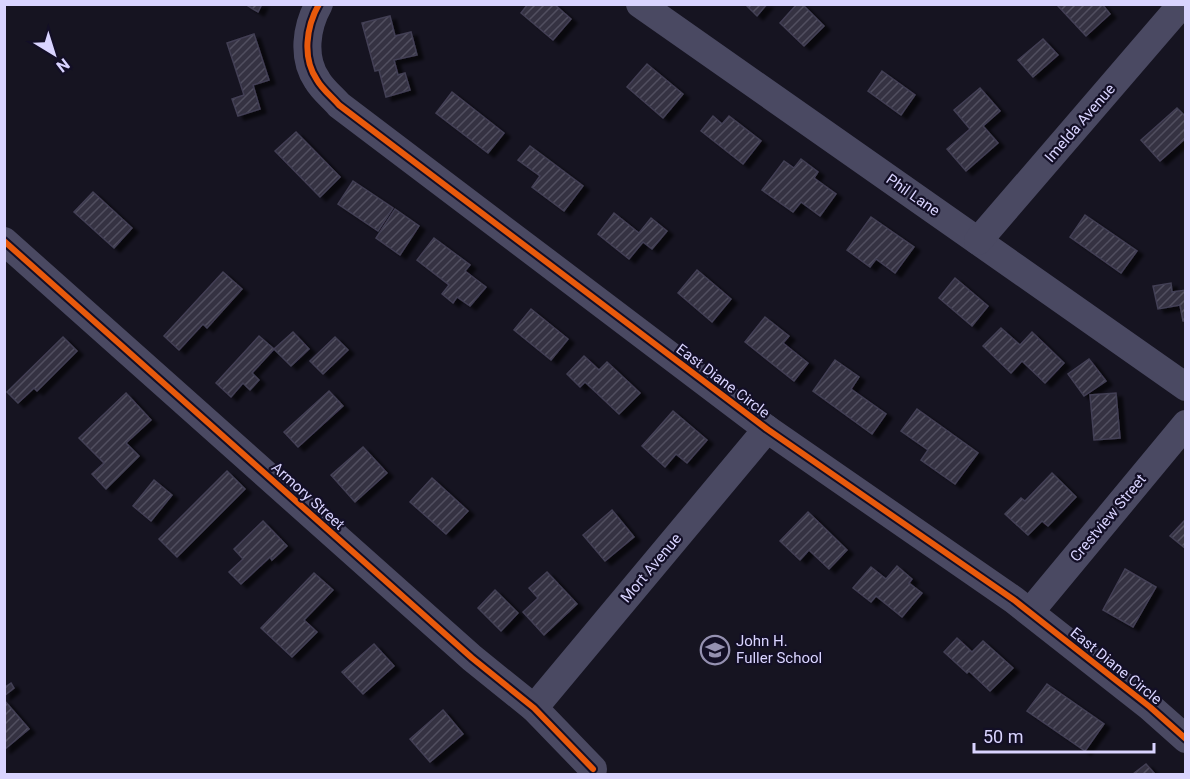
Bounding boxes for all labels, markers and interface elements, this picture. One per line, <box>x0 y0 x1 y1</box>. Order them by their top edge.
north arrow <box>24 24 84 84</box>
text: N <box>53 54 73 76</box>
street label: Imelda Avenue <box>1041 80 1119 166</box>
street label: Phil Lane <box>883 170 943 220</box>
street label: East Diane Circle <box>673 340 773 422</box>
street label: Armory Street <box>268 458 348 534</box>
street label: Crestview Street <box>1066 470 1150 565</box>
street label: Mort Avenue <box>617 530 685 606</box>
street label: East Diane Circle <box>1067 624 1165 708</box>
place label: John H. Fuller School <box>736 632 822 667</box>
school or university icon: John H. Fuller School <box>699 634 731 666</box>
scale bar <box>974 716 1154 754</box>
text: 50 m <box>983 726 1023 747</box>

